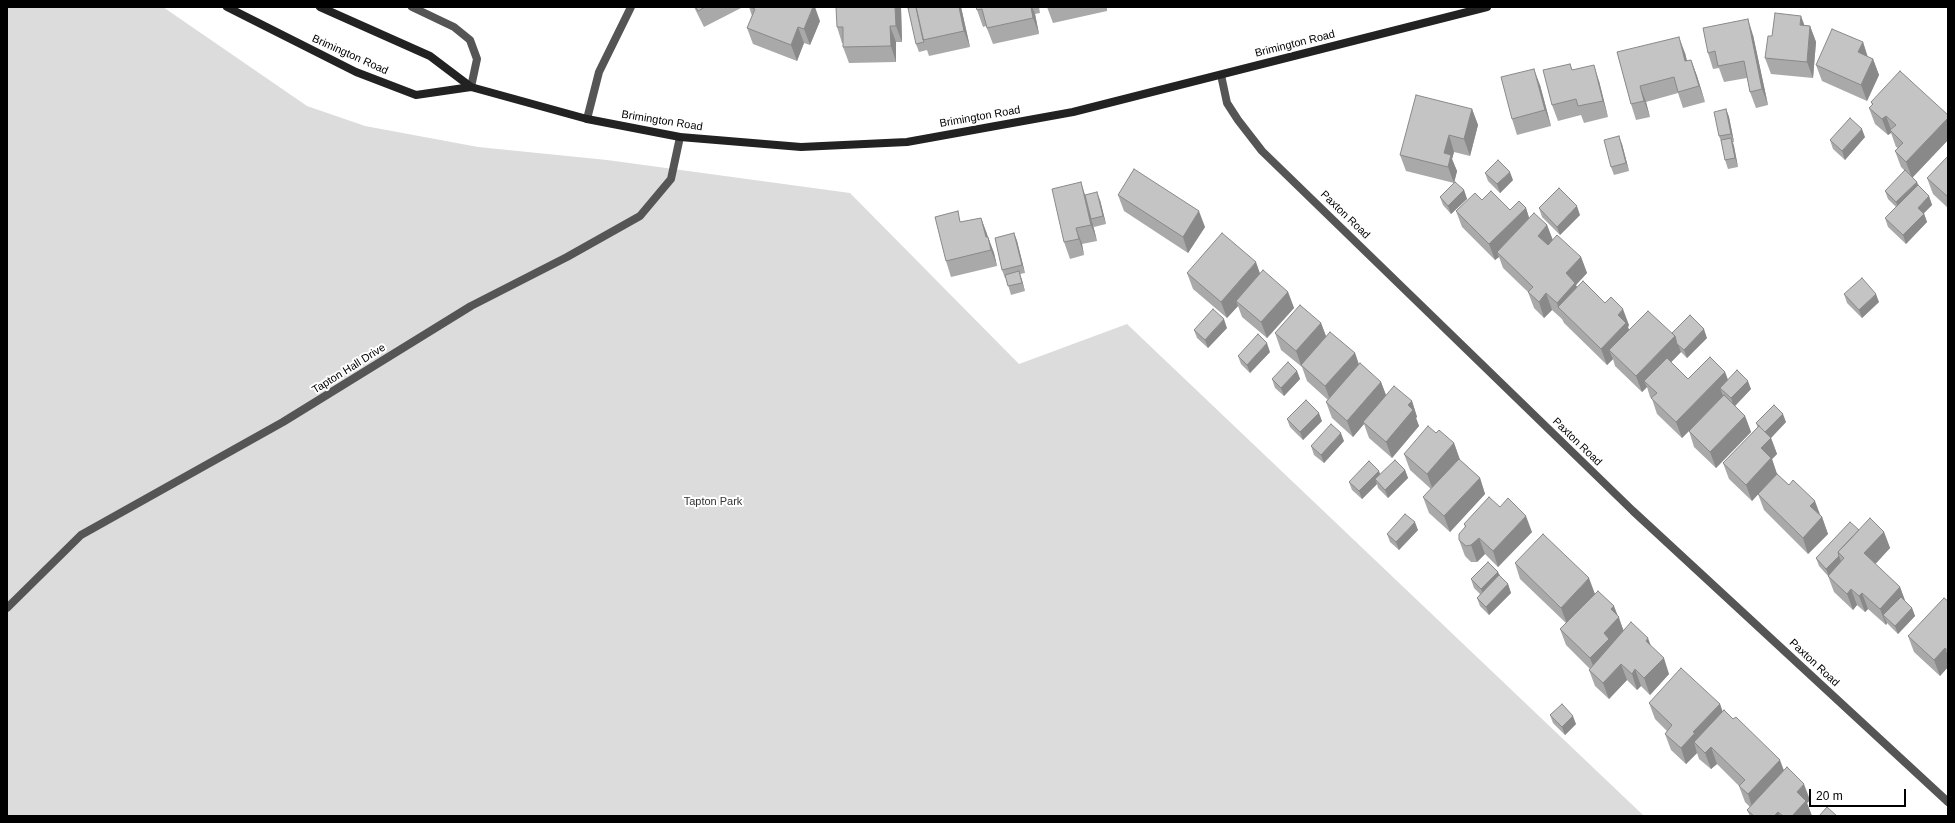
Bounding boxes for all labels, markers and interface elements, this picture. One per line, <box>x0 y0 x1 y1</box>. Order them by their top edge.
street label: Brimington Road <box>1254 28 1336 60</box>
street label: Brimington Road <box>310 32 390 78</box>
street label: Brimington Road <box>939 103 1021 131</box>
street label: Brimington Road <box>621 108 703 134</box>
street label: Paxton Road <box>1318 188 1372 242</box>
street label: Tapton Hall Drive <box>310 341 388 397</box>
street label: Paxton Road <box>1550 415 1604 469</box>
park label: Tapton Park <box>684 495 742 509</box>
street label: Paxton Road <box>1786 636 1842 690</box>
scale bar <box>1811 781 1908 807</box>
text: 20 m <box>1816 789 1843 803</box>

